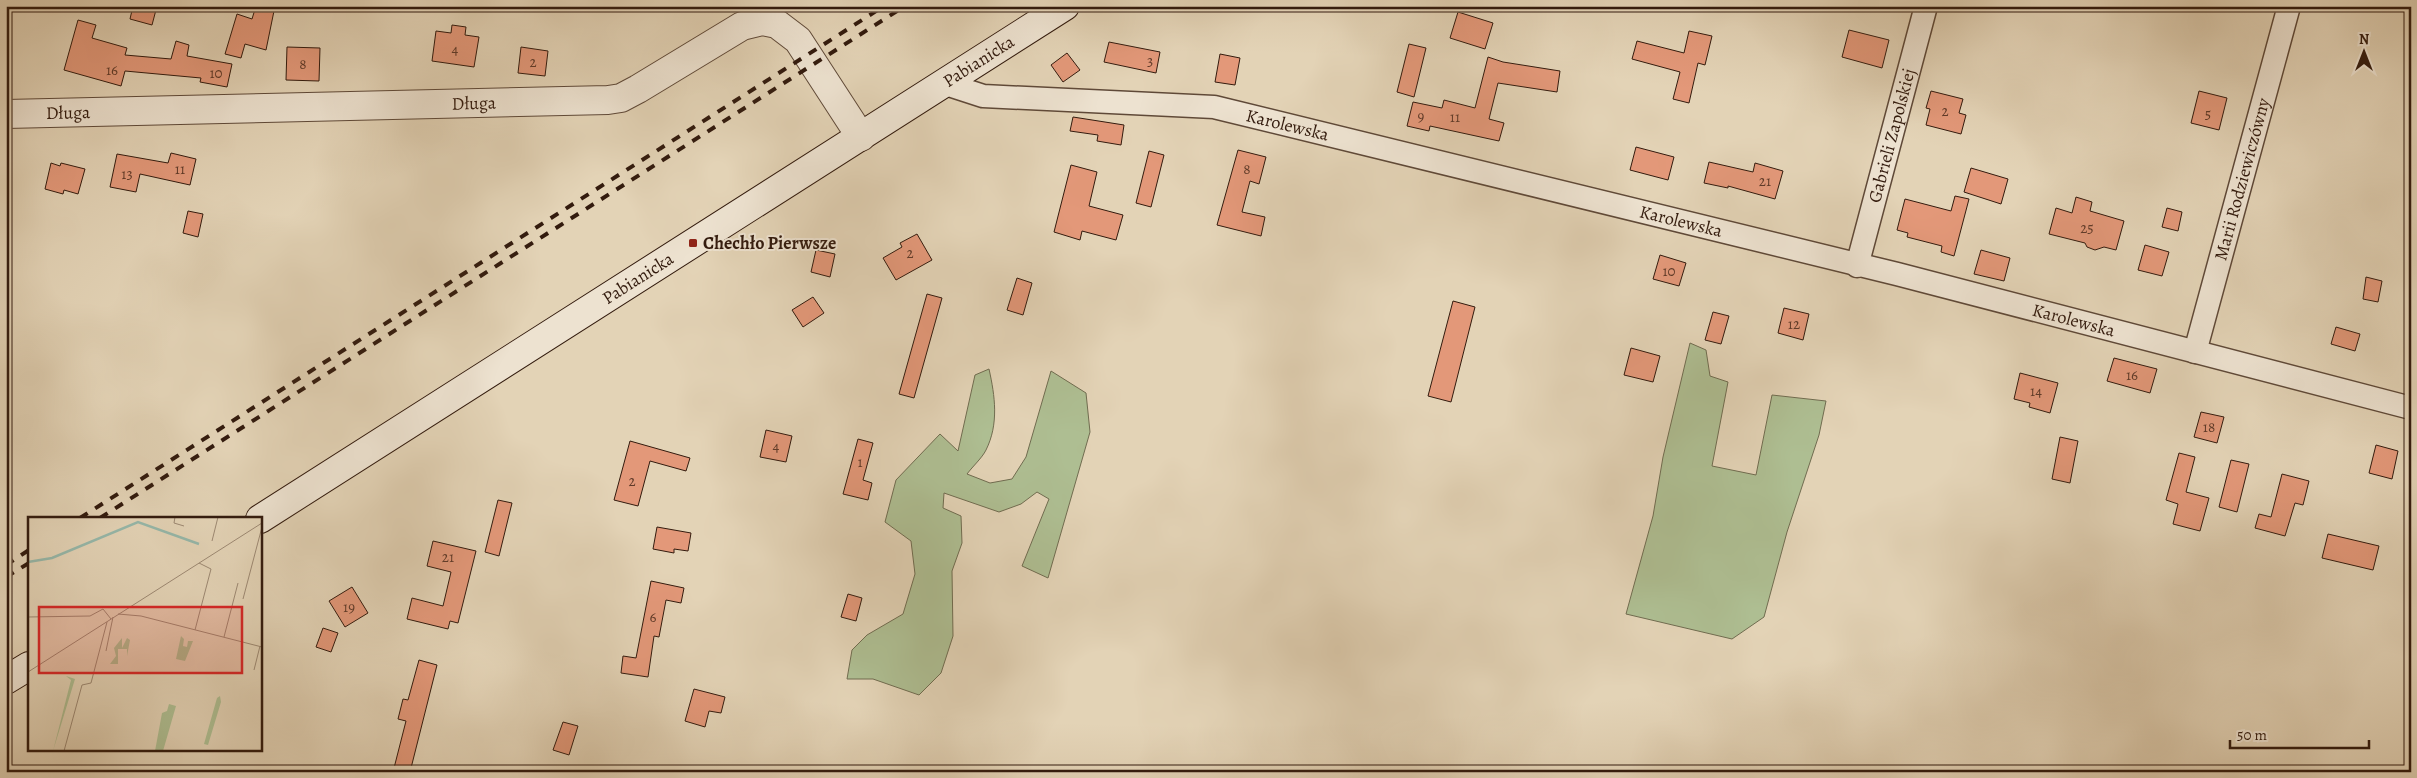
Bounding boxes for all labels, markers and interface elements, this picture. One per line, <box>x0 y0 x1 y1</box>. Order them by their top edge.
north arrow <box>2340 28 2390 78</box>
street label: Pabianicka <box>938 29 1019 93</box>
text: N <box>2359 30 2369 49</box>
house number: 4 <box>452 39 459 59</box>
house number: 3 <box>1147 51 1153 71</box>
house number: 2 <box>529 52 537 72</box>
house number: 8 <box>299 54 307 74</box>
house number: 16 <box>106 60 118 80</box>
house number: 10 <box>209 63 223 83</box>
street label: Gabrieli Zapolskiej <box>1862 66 1921 205</box>
street label: Długa <box>451 91 497 116</box>
street label: Marii Rodziewiczówny <box>2208 94 2276 263</box>
street label: Długa <box>45 100 91 125</box>
house number: 2 <box>1941 101 1949 121</box>
street label: Karolewska <box>1244 103 1332 147</box>
house number: 5 <box>2205 104 2211 124</box>
house number: 9 <box>1418 106 1425 126</box>
house number: 11 <box>1450 107 1460 127</box>
house number: 11 <box>175 159 185 179</box>
house number: 8 <box>1243 159 1251 179</box>
house number: 13 <box>121 164 133 184</box>
house number: 21 <box>1759 171 1771 191</box>
street label: Karolewska <box>1637 199 1725 243</box>
house number: 25 <box>2080 218 2094 238</box>
place label: Chechło Pierwsze <box>703 231 836 255</box>
marker: Chechło Pierwsze <box>687 237 699 249</box>
house number: 2 <box>906 243 914 263</box>
street label: Pabianicka <box>598 246 679 310</box>
house number: 10 <box>1662 261 1676 281</box>
street label: Karolewska <box>2030 298 2118 342</box>
house number: 12 <box>1788 314 1800 334</box>
house number: 16 <box>2126 365 2138 385</box>
house number: 14 <box>2030 381 2042 401</box>
house number: 18 <box>2203 417 2215 437</box>
house number: 4 <box>773 436 780 456</box>
house number: 1 <box>857 452 863 472</box>
house number: 2 <box>628 471 636 491</box>
inset map <box>28 517 261 750</box>
house number: 21 <box>442 547 454 567</box>
house number: 19 <box>343 597 355 617</box>
house number: 6 <box>650 607 657 627</box>
scale bar <box>2230 718 2368 750</box>
text: 50 m <box>2237 725 2267 745</box>

